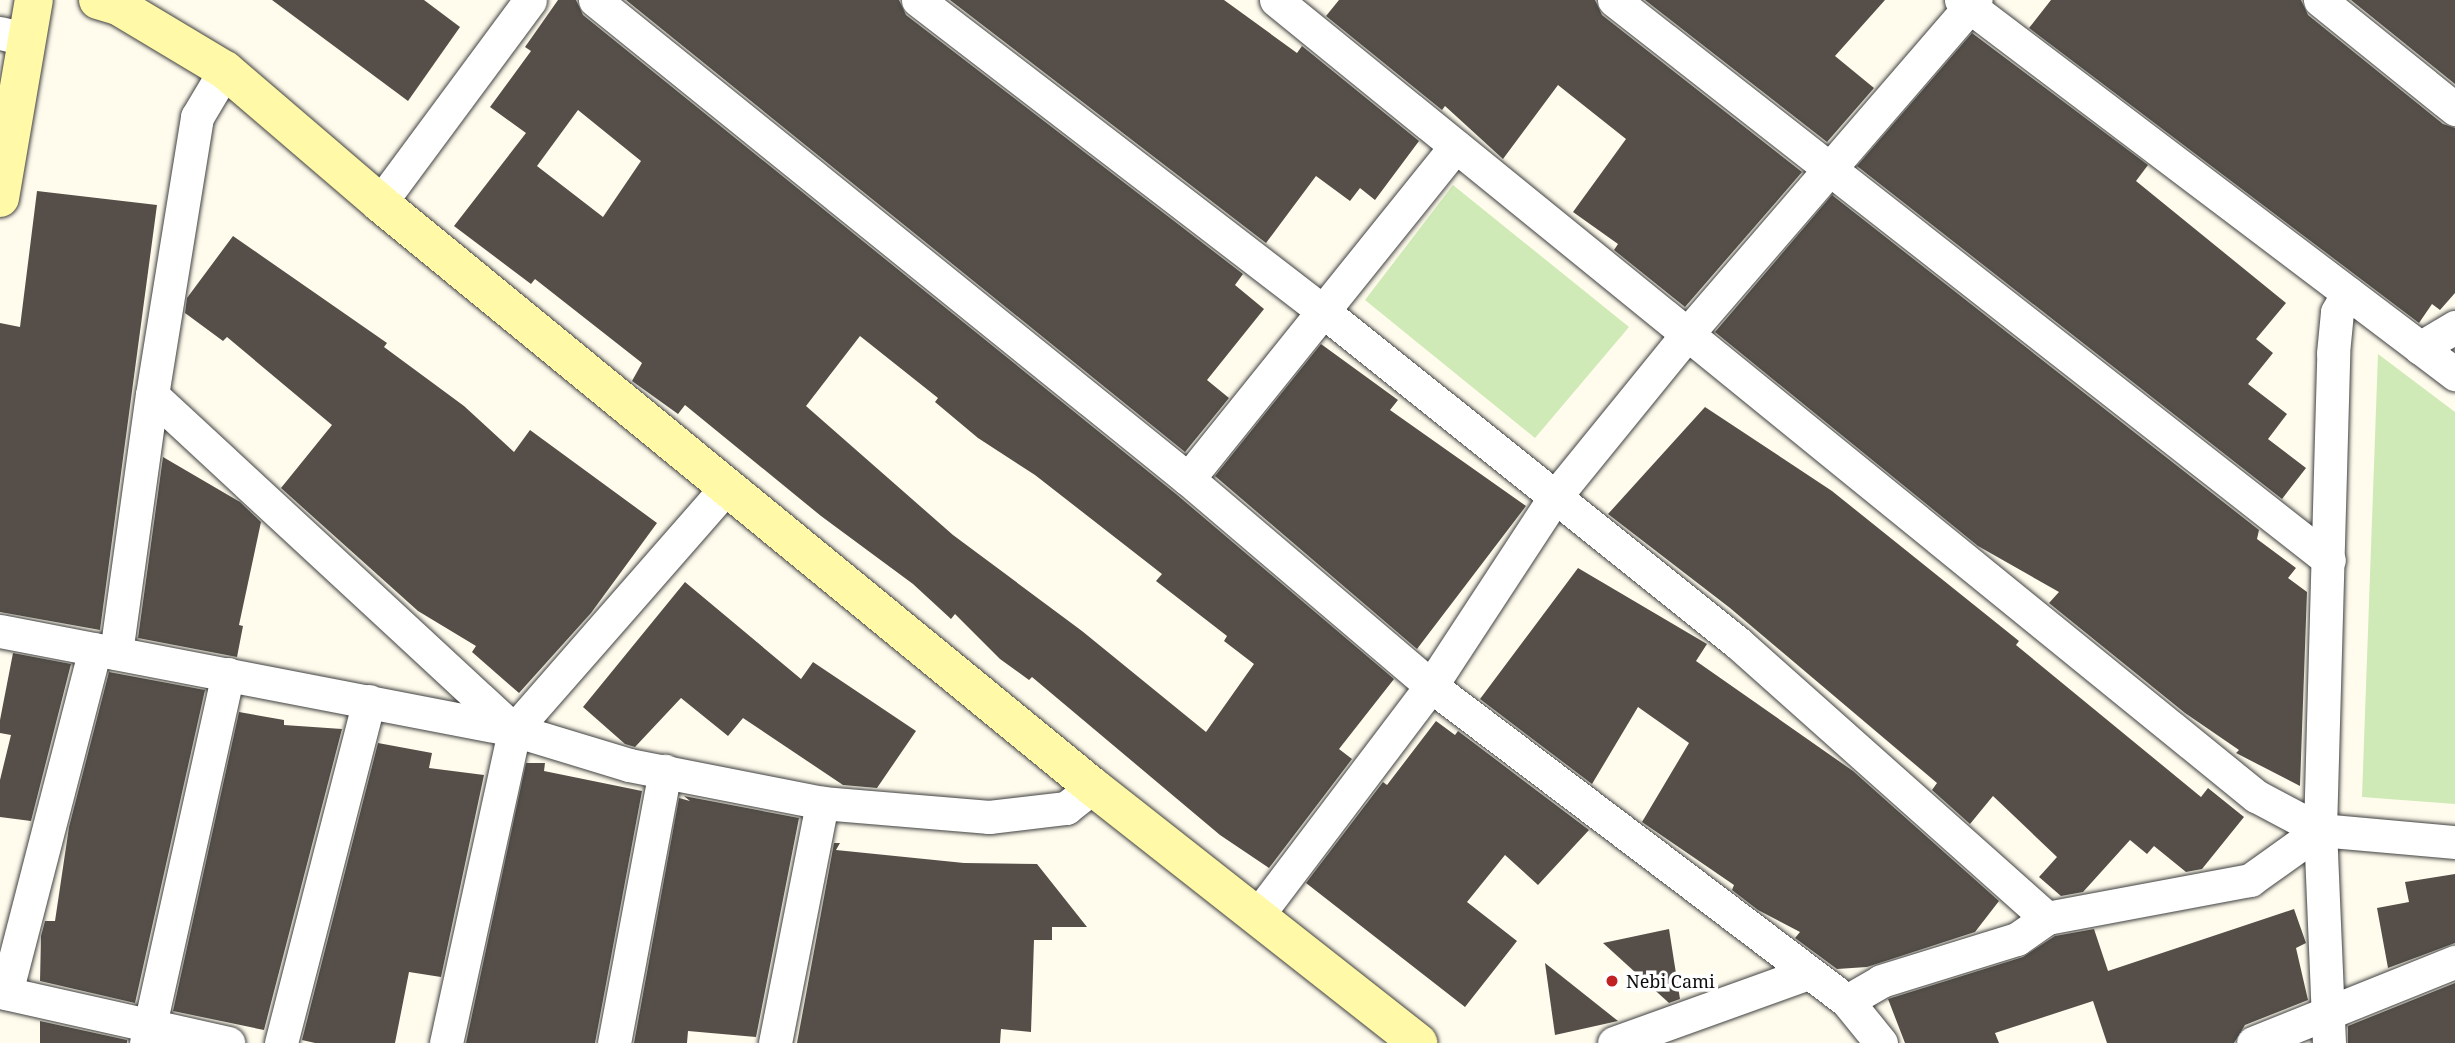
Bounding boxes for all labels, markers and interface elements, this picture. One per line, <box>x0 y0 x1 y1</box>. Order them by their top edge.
place label: Nebi Cami <box>1626 970 1715 992</box>
marker: Nebi Cami <box>1604 973 1620 989</box>

